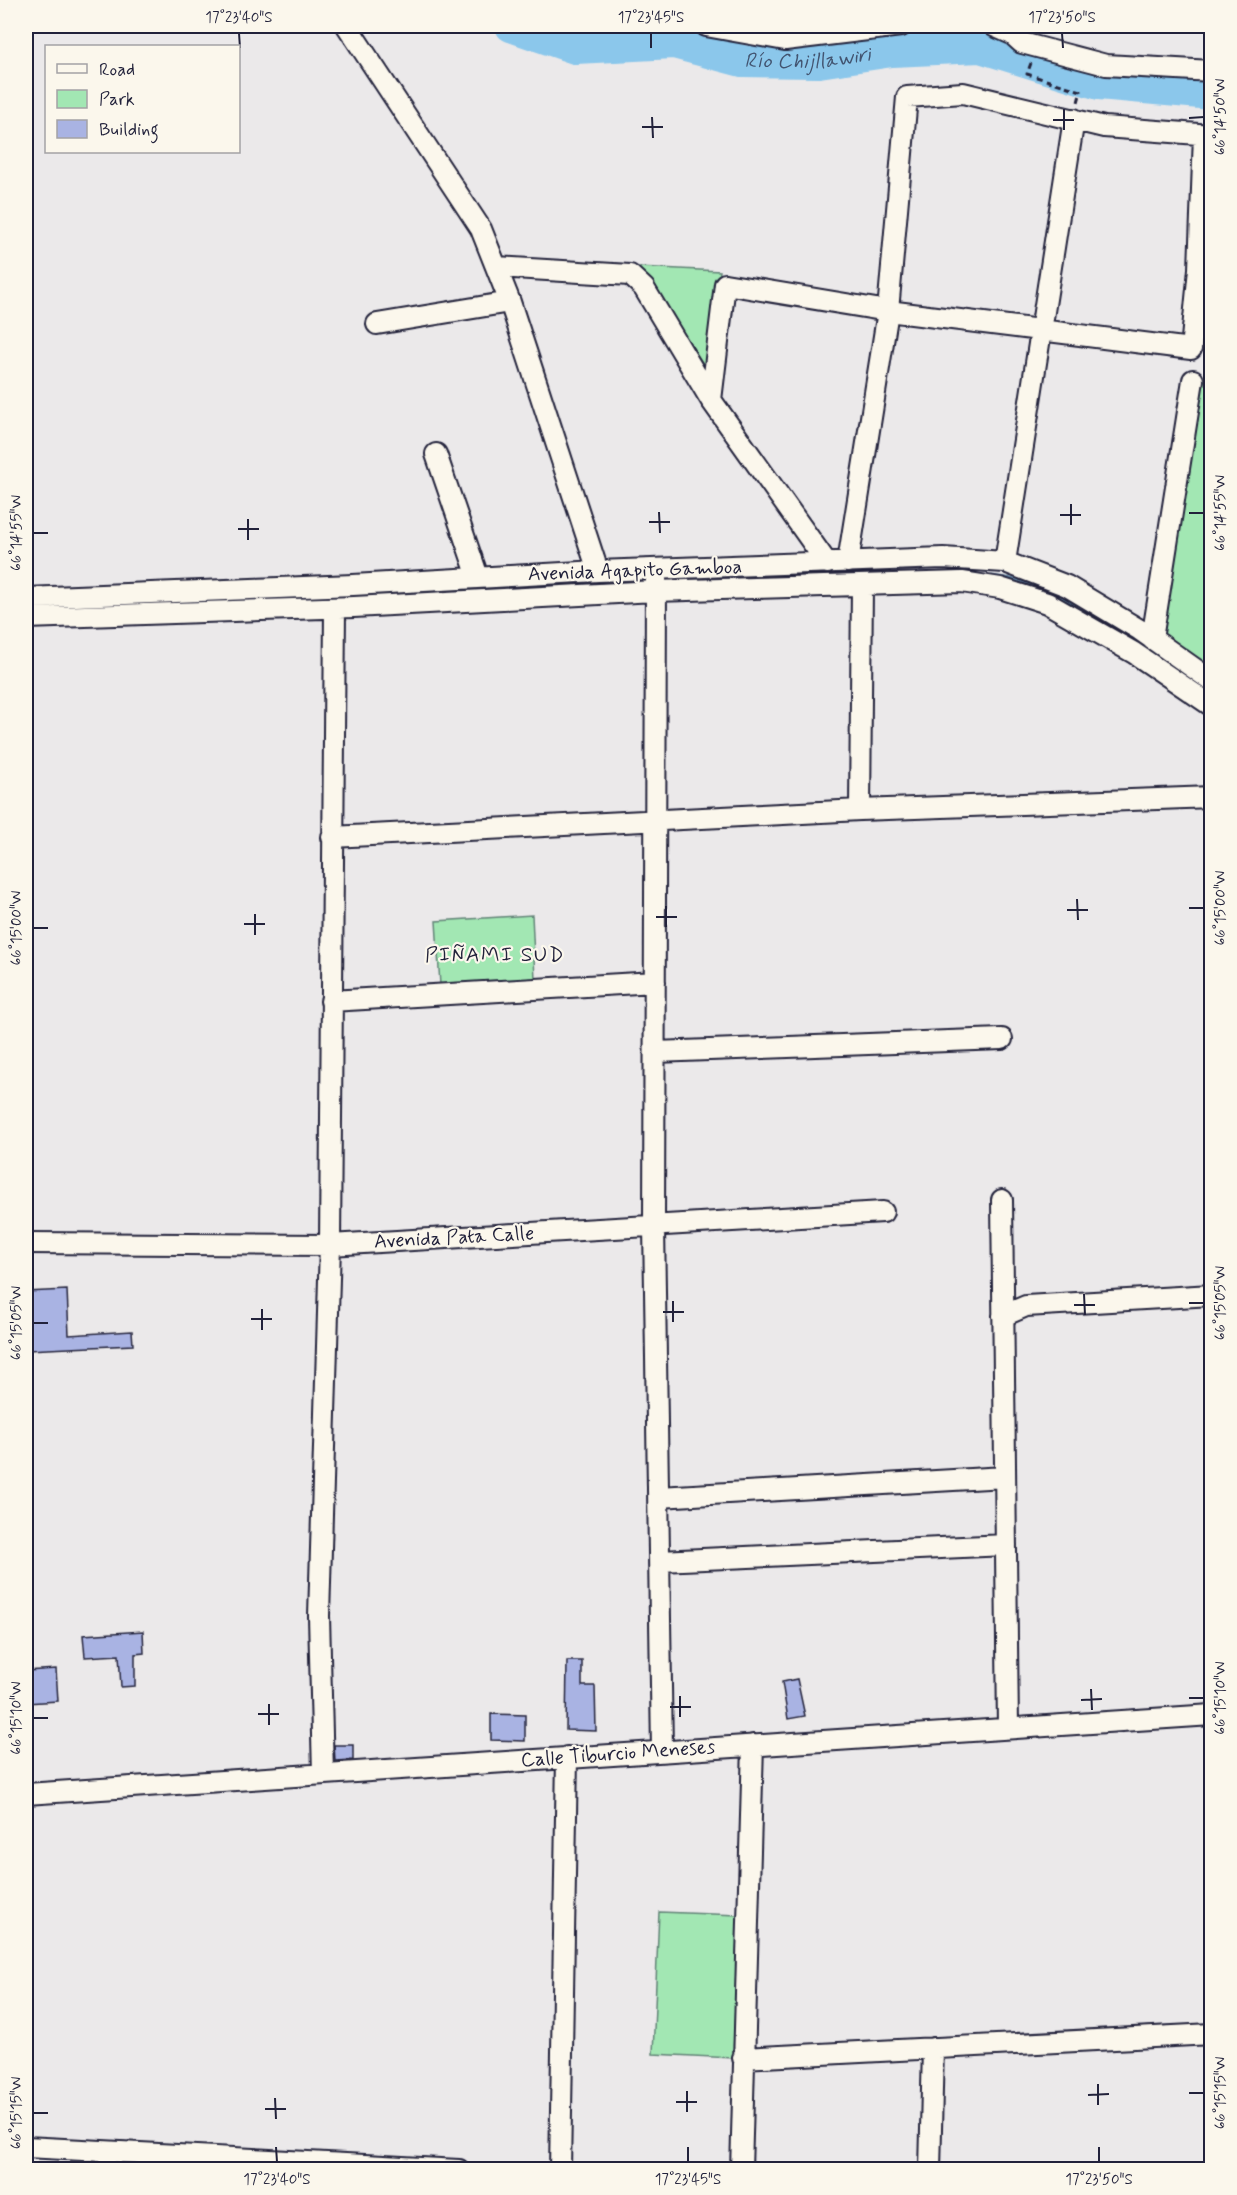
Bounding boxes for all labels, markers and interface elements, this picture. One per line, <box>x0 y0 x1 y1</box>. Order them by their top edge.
text: 17°23'40"S <box>205 8 273 28</box>
text: 17°23'45"S <box>618 8 684 28</box>
text: 17°23'50"S <box>1028 8 1096 28</box>
water label: Río Chijllawiri <box>744 40 875 76</box>
legend <box>45 45 240 153</box>
text: Road <box>99 58 135 82</box>
text: 66°14'50"W <box>1211 79 1231 155</box>
text: Park <box>99 88 135 112</box>
text: Building <box>99 118 159 144</box>
text: 66°14'55"W <box>1211 475 1231 551</box>
text: 66°14'55"W <box>7 495 27 571</box>
street label: Avenida Agapito Gamboa <box>527 554 743 588</box>
text: 66°15'00"W <box>1211 871 1231 945</box>
text: 66°15'00"W <box>7 891 27 965</box>
district label: PIÑAMI SUD <box>425 941 565 969</box>
street label: Avenida Pata Calle <box>373 1220 535 1256</box>
text: 66°15'05"W <box>1211 1266 1231 1340</box>
text: 66°15'05"W <box>7 1286 27 1360</box>
text: 66°15'10"W <box>1211 1661 1231 1735</box>
text: 66°15'10"W <box>7 1681 27 1755</box>
street label: Calle Tiburcio Meneses <box>520 1734 716 1774</box>
text: 66°15'15"W <box>1211 2057 1231 2129</box>
text: 66°15'15"W <box>7 2077 27 2149</box>
text: 17°23'40"S <box>243 2170 311 2190</box>
text: 17°23'45"S <box>655 2170 721 2190</box>
text: 17°23'50"S <box>1065 2170 1133 2190</box>

